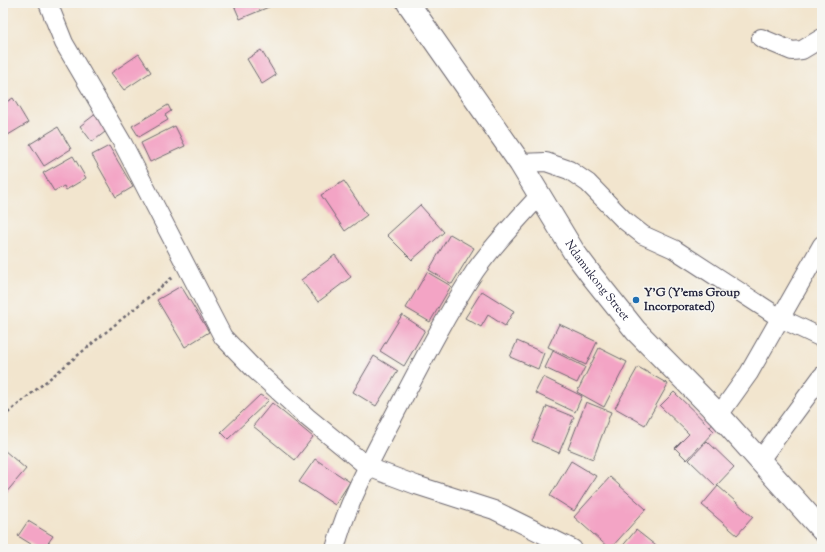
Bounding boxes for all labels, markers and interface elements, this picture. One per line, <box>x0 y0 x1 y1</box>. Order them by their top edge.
street label: Ndamukong Street <box>560 237 634 325</box>
place label: Y'G (Y'ems Group Incorporated) <box>643 284 740 316</box>
marker: Y'G (Y'ems Group Incorporated) <box>631 295 641 305</box>

